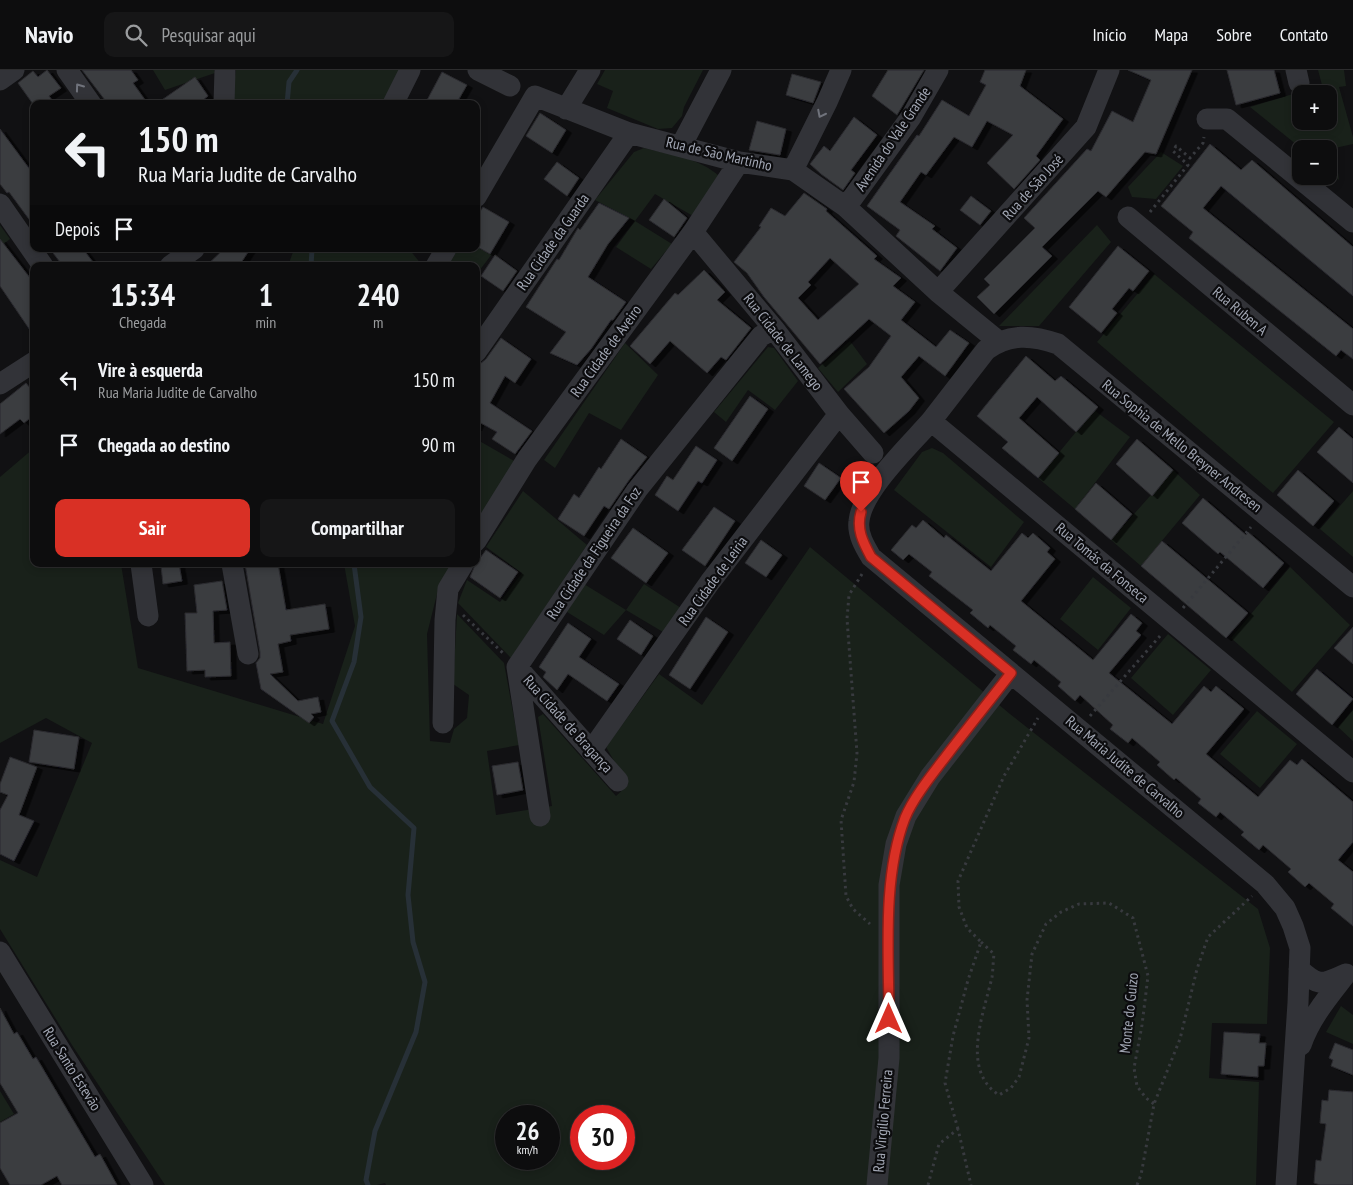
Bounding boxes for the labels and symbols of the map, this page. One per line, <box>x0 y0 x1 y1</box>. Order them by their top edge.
street label: Avenida do Vale Grande <box>851 83 935 195</box>
one-way arrow <box>77 84 85 93</box>
one-way arrow <box>817 109 827 118</box>
street label: Rua de São Martinho <box>664 132 774 175</box>
street label: Rua de São José <box>998 150 1067 224</box>
street label: Rua Cidade da Guarda <box>512 190 593 294</box>
street label: Rua Ruben A <box>1209 282 1272 340</box>
street label: Rua Cidade de Lamego <box>740 289 827 394</box>
street label: Rua Cidade de Aveiro <box>566 301 645 401</box>
street label: Rua Sophia de Mello Breyner Andresen <box>1098 375 1266 516</box>
pin <box>840 461 882 512</box>
street label: Rua Cidade da Figueira da Foz <box>542 483 645 623</box>
street label: Rua Tomás da Fonseca <box>1052 518 1153 607</box>
street label: Rua Cidade de Leiria <box>674 532 751 629</box>
street label: Rua Cidade de Bragança <box>520 671 617 776</box>
street label: Rua Maria Judite de Carvalho <box>1062 711 1189 822</box>
street label: Monte do Guizo <box>1115 972 1142 1054</box>
position arrow <box>862 992 914 1044</box>
street label: Rua Santo Estevão <box>39 1023 106 1114</box>
street label: Rua Virgílio Ferreira <box>869 1069 896 1173</box>
speed limit sign: 30 <box>570 1105 635 1170</box>

